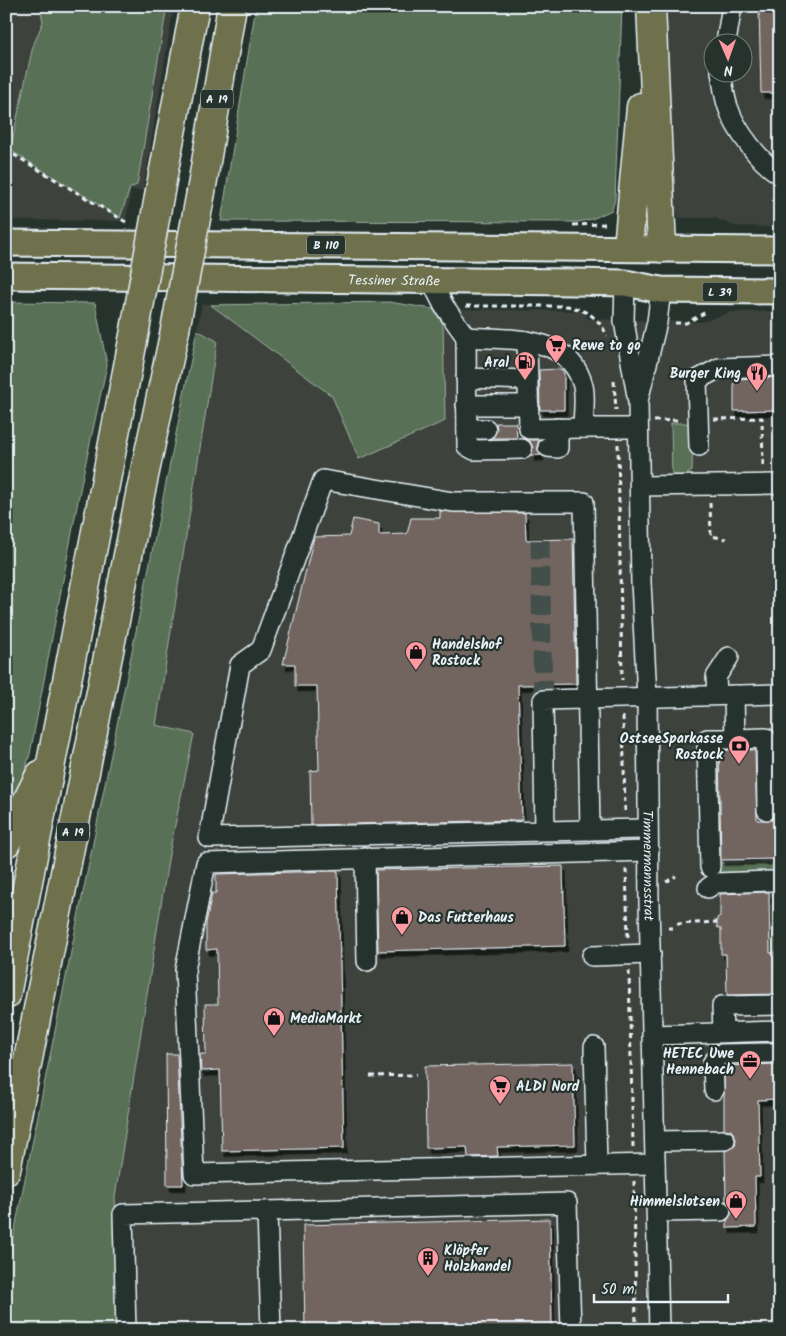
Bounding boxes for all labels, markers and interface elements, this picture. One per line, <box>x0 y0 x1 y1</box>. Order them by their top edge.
north arrow <box>704 32 754 82</box>
text: N <box>723 59 733 81</box>
road number: A 19 <box>201 90 233 108</box>
road number: B 110 <box>307 236 345 254</box>
street label: Tessiner Straße <box>348 270 441 293</box>
road number: L 39 <box>702 282 738 302</box>
supermarket icon: Rewe to go <box>544 333 568 364</box>
place label: Rewe to go <box>572 335 641 357</box>
fuel station icon: Aral <box>513 350 537 381</box>
place label: Aral <box>484 352 509 374</box>
restaurant icon: Burger King <box>745 361 769 392</box>
place label: Burger King <box>670 363 741 385</box>
place label: Handelshof Rostock <box>432 634 503 672</box>
shop icon: Handelshof Rostock <box>404 640 428 671</box>
place label: OstseeSparkasse Rostock <box>620 728 724 766</box>
bank icon: OstseeSparkasse Rostock <box>727 734 751 765</box>
street label: Timmermannsstrat <box>636 810 659 922</box>
road number: A 19 <box>57 822 89 842</box>
shop icon: Das Futterhaus <box>390 905 414 936</box>
place label: Das Futterhaus <box>418 907 514 929</box>
shop icon: MediaMarkt <box>262 1006 286 1037</box>
place label: MediaMarkt <box>290 1008 362 1030</box>
place label: HETEC Uwe Hennebach <box>663 1043 734 1081</box>
office icon: HETEC Uwe Hennebach <box>738 1049 762 1080</box>
supermarket icon: ALDI Nord <box>488 1074 512 1105</box>
place label: ALDI Nord <box>516 1076 580 1098</box>
shop icon: Himmelslotsen <box>724 1189 748 1220</box>
place label: Himmelslotsen <box>630 1191 720 1213</box>
place label: Klöpfer Holzhandel <box>444 1240 511 1278</box>
building icon: Klöpfer Holzhandel <box>416 1246 440 1277</box>
scale bar <box>594 1271 727 1303</box>
text: 50 m <box>601 1278 635 1302</box>

